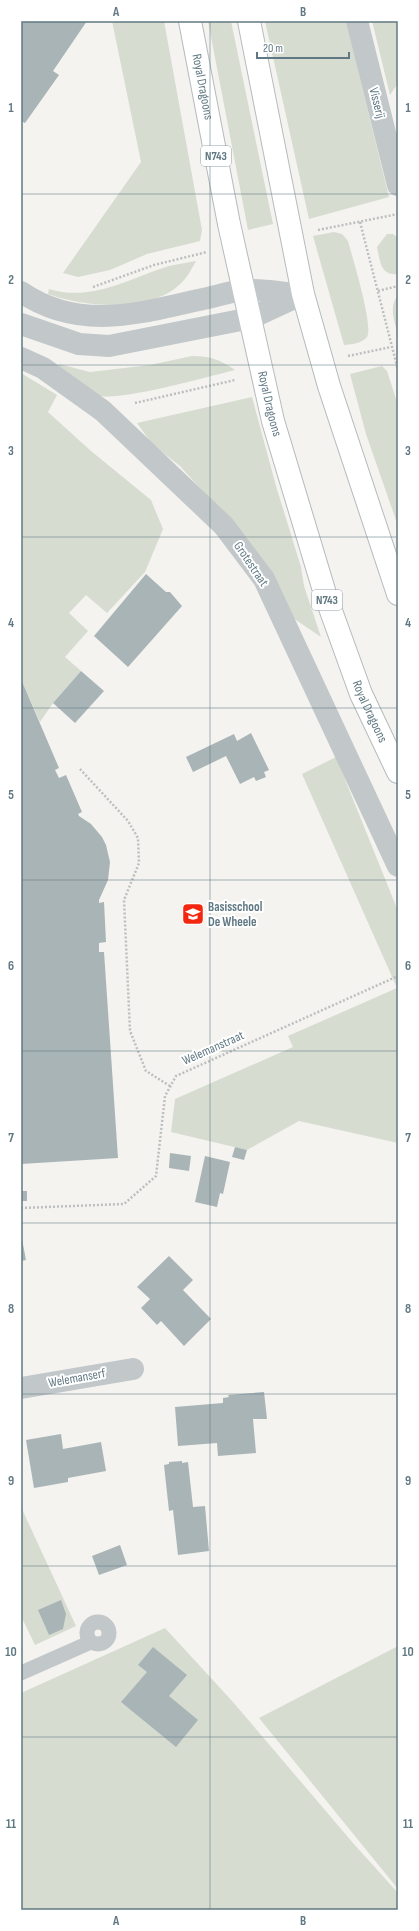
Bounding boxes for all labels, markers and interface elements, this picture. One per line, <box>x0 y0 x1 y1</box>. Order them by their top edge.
text: A <box>112 4 120 20</box>
text: B <box>300 4 306 20</box>
scale bar <box>257 34 349 60</box>
text: 20 m <box>263 41 283 56</box>
street label: Royal Dragoons <box>188 53 217 121</box>
street label: Visserij <box>365 86 389 120</box>
text: 1 <box>8 100 14 116</box>
text: 1 <box>405 100 411 116</box>
road number: N743 <box>201 146 231 166</box>
text: 2 <box>8 272 14 288</box>
text: 2 <box>405 272 411 288</box>
street label: Royal Dragoons <box>254 370 285 439</box>
text: 3 <box>8 443 14 459</box>
text: 3 <box>405 443 411 459</box>
street label: Grotestraat <box>230 539 272 589</box>
road number: N743 <box>312 590 342 610</box>
text: 4 <box>8 615 14 631</box>
text: 4 <box>405 615 411 631</box>
street label: Royal Dragoons <box>349 678 391 745</box>
text: 5 <box>8 787 14 803</box>
text: 5 <box>405 787 411 803</box>
place label: Basisschool De Wheele <box>208 899 263 930</box>
school or university icon: Basisschool De Wheele <box>180 901 206 927</box>
text: 6 <box>8 958 14 974</box>
text: 6 <box>405 958 411 974</box>
street label: Welemanstraat <box>180 1027 246 1069</box>
text: 7 <box>8 1130 14 1146</box>
text: 7 <box>405 1130 411 1146</box>
text: 8 <box>8 1301 14 1317</box>
text: 8 <box>405 1301 411 1317</box>
street label: Welemanserf <box>47 1365 107 1391</box>
text: 9 <box>8 1473 14 1489</box>
text: 9 <box>405 1473 411 1489</box>
text: 10 <box>5 1644 17 1660</box>
text: 10 <box>402 1644 414 1660</box>
text: 11 <box>6 1816 16 1832</box>
text: 11 <box>403 1816 413 1832</box>
text: A <box>112 1913 120 1929</box>
text: B <box>300 1913 306 1929</box>

